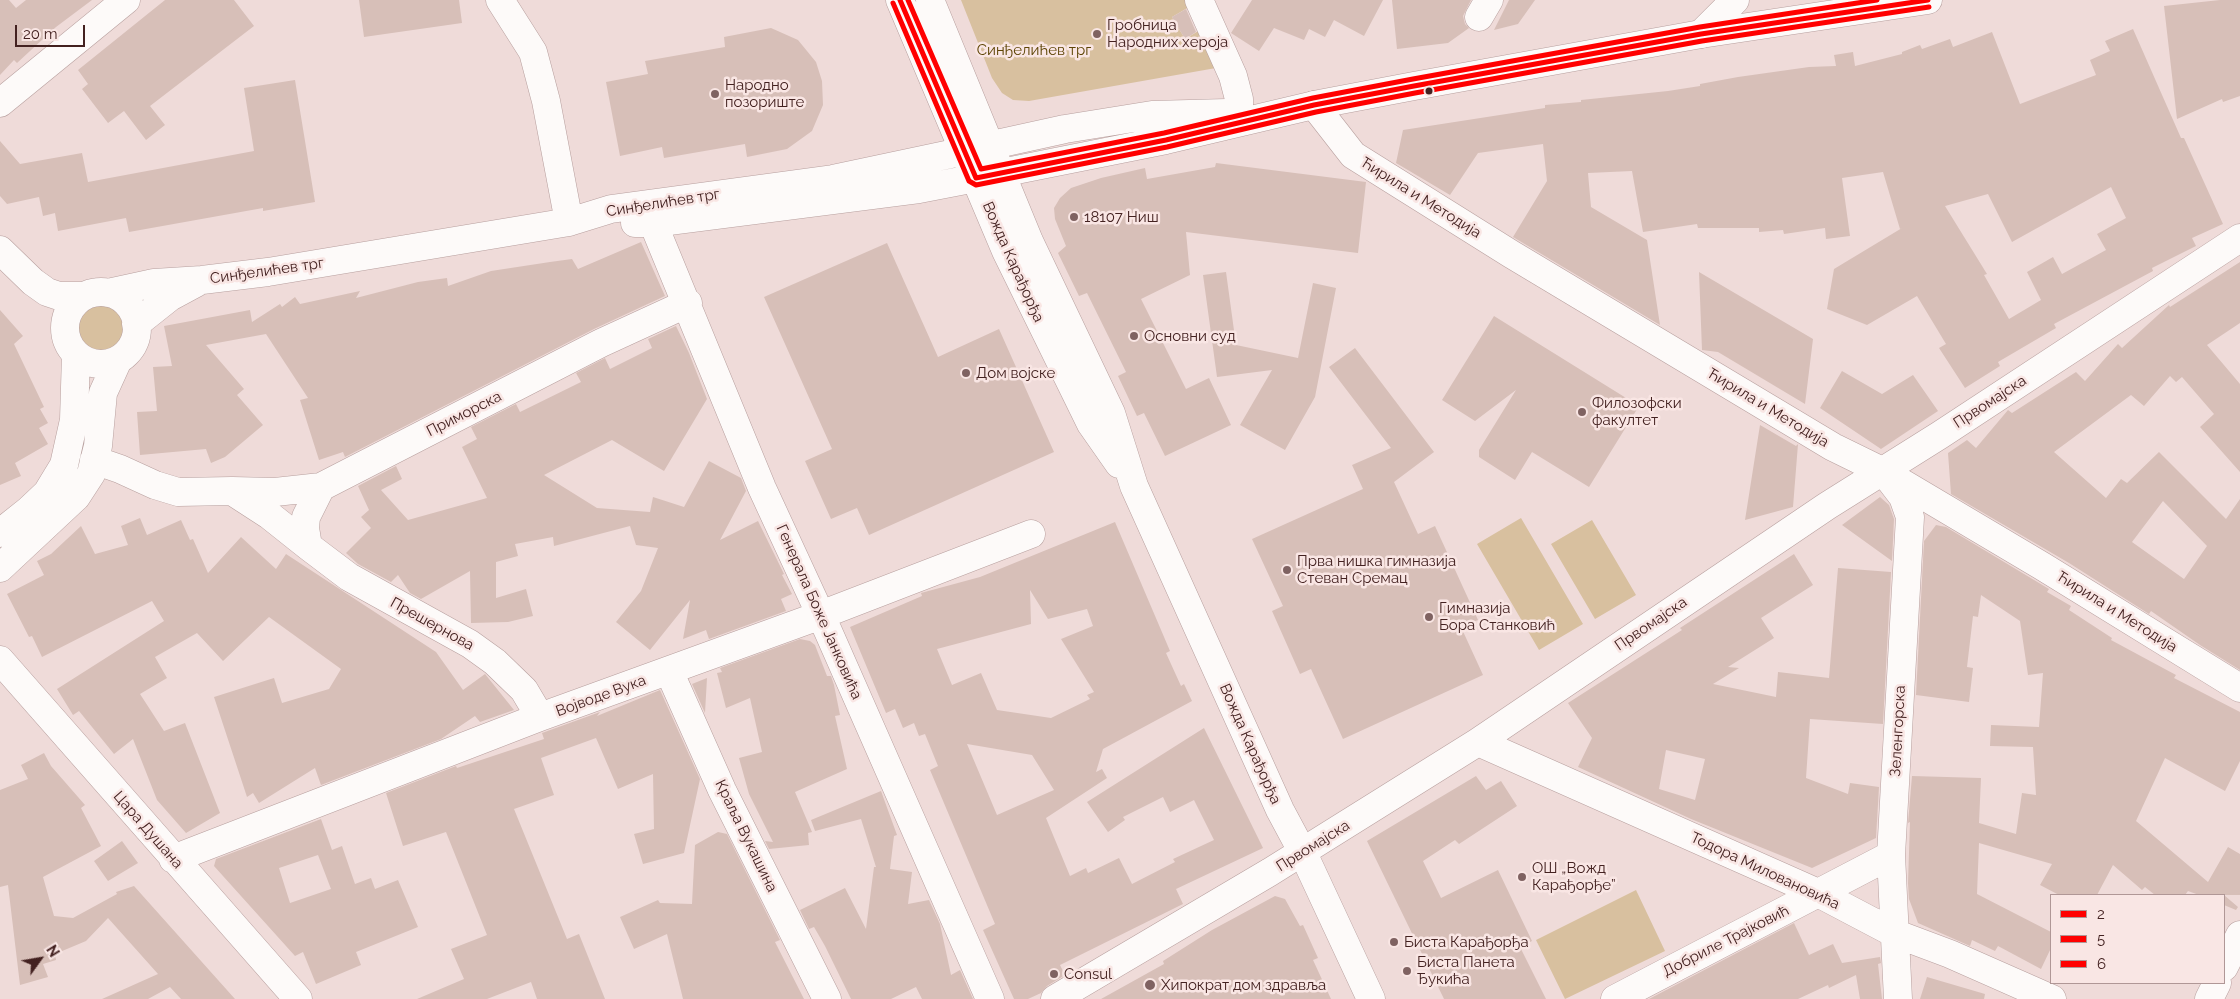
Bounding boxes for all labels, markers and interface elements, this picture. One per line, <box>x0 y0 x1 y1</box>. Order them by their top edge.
scale bar <box>18 15 88 47</box>
place label: Гробница Народних хероја <box>1107 16 1228 51</box>
text: 20 m <box>23 25 58 43</box>
marker: Гробница Народних хероја <box>1091 28 1103 40</box>
park label: Синђелићев трг <box>977 41 1091 59</box>
place label: Народно позориште <box>725 76 804 111</box>
unlabelled marker <box>1424 86 1434 96</box>
marker: Народно позориште <box>709 88 721 100</box>
street label: Ћирила и Методија <box>1358 154 1484 242</box>
street label: Синђелићев трг <box>605 185 721 221</box>
street label: Вожда Карађорђа <box>978 199 1048 325</box>
place label: 18107 Ниш <box>1084 208 1159 226</box>
marker: 18107 Ниш <box>1068 211 1080 223</box>
street label: Синђелићев трг <box>209 254 325 288</box>
place label: Основни суд <box>1144 327 1236 345</box>
marker: Основни суд <box>1128 330 1140 342</box>
place label: Дом војске <box>976 364 1055 382</box>
street label: Ћирила и Методија <box>1704 365 1832 451</box>
marker: Дом војске <box>960 367 972 379</box>
street label: Првомајска <box>1950 372 2030 432</box>
street label: Приморска <box>423 387 505 441</box>
place label: Филозофски факултет <box>1592 394 1682 429</box>
marker: Филозофски факултет <box>1576 406 1588 418</box>
street label: Генерала Боже Јанковића <box>772 522 866 702</box>
place label: Прва нишка гимназија Стеван Сремац <box>1297 552 1456 587</box>
marker: Прва нишка гимназија Стеван Сремац <box>1281 564 1293 576</box>
street label: Ћирила и Методија <box>2054 568 2180 656</box>
street label: Првомајска <box>1611 593 1691 655</box>
street label: Прешернова <box>387 594 477 654</box>
place label: Гимназија Бора Станковић <box>1439 599 1555 634</box>
marker: Гимназија Бора Станковић <box>1423 611 1435 623</box>
street label: Војводе Вука <box>553 671 649 721</box>
street label: Вожда Карађорђа <box>1215 681 1285 807</box>
street label: Зеленгорска <box>1887 685 1909 777</box>
street label: Краља Вукашина <box>711 777 781 895</box>
street label: Цара Душана <box>109 788 187 872</box>
street label: Првомајска <box>1273 816 1353 876</box>
street label: Тодора Миловановића <box>1688 828 1842 914</box>
place label: ОШ „Вожд Карађорђе” <box>1532 859 1616 894</box>
marker: ОШ „Вожд Карађорђе” <box>1516 871 1528 883</box>
legend <box>2050 894 2225 984</box>
street label: Добриле Трајковић <box>1660 901 1792 981</box>
text: 2 <box>2097 905 2105 923</box>
text: 5 <box>2097 930 2105 948</box>
place label: Биста Карађорђа <box>1404 933 1529 951</box>
north arrow <box>15 934 65 984</box>
marker: Биста Карађорђа <box>1388 936 1400 948</box>
text: N <box>43 942 62 960</box>
place label: Биста Панета Ђукића <box>1417 953 1515 988</box>
text: 6 <box>2097 955 2106 973</box>
place label: Consul <box>1064 965 1112 983</box>
marker: Биста Панета Ђукића <box>1401 965 1413 977</box>
marker: Consul <box>1048 968 1060 980</box>
place label: Хипократ дом здравља <box>1161 976 1326 994</box>
marker: Хипократ дом здравља <box>1143 978 1157 992</box>

